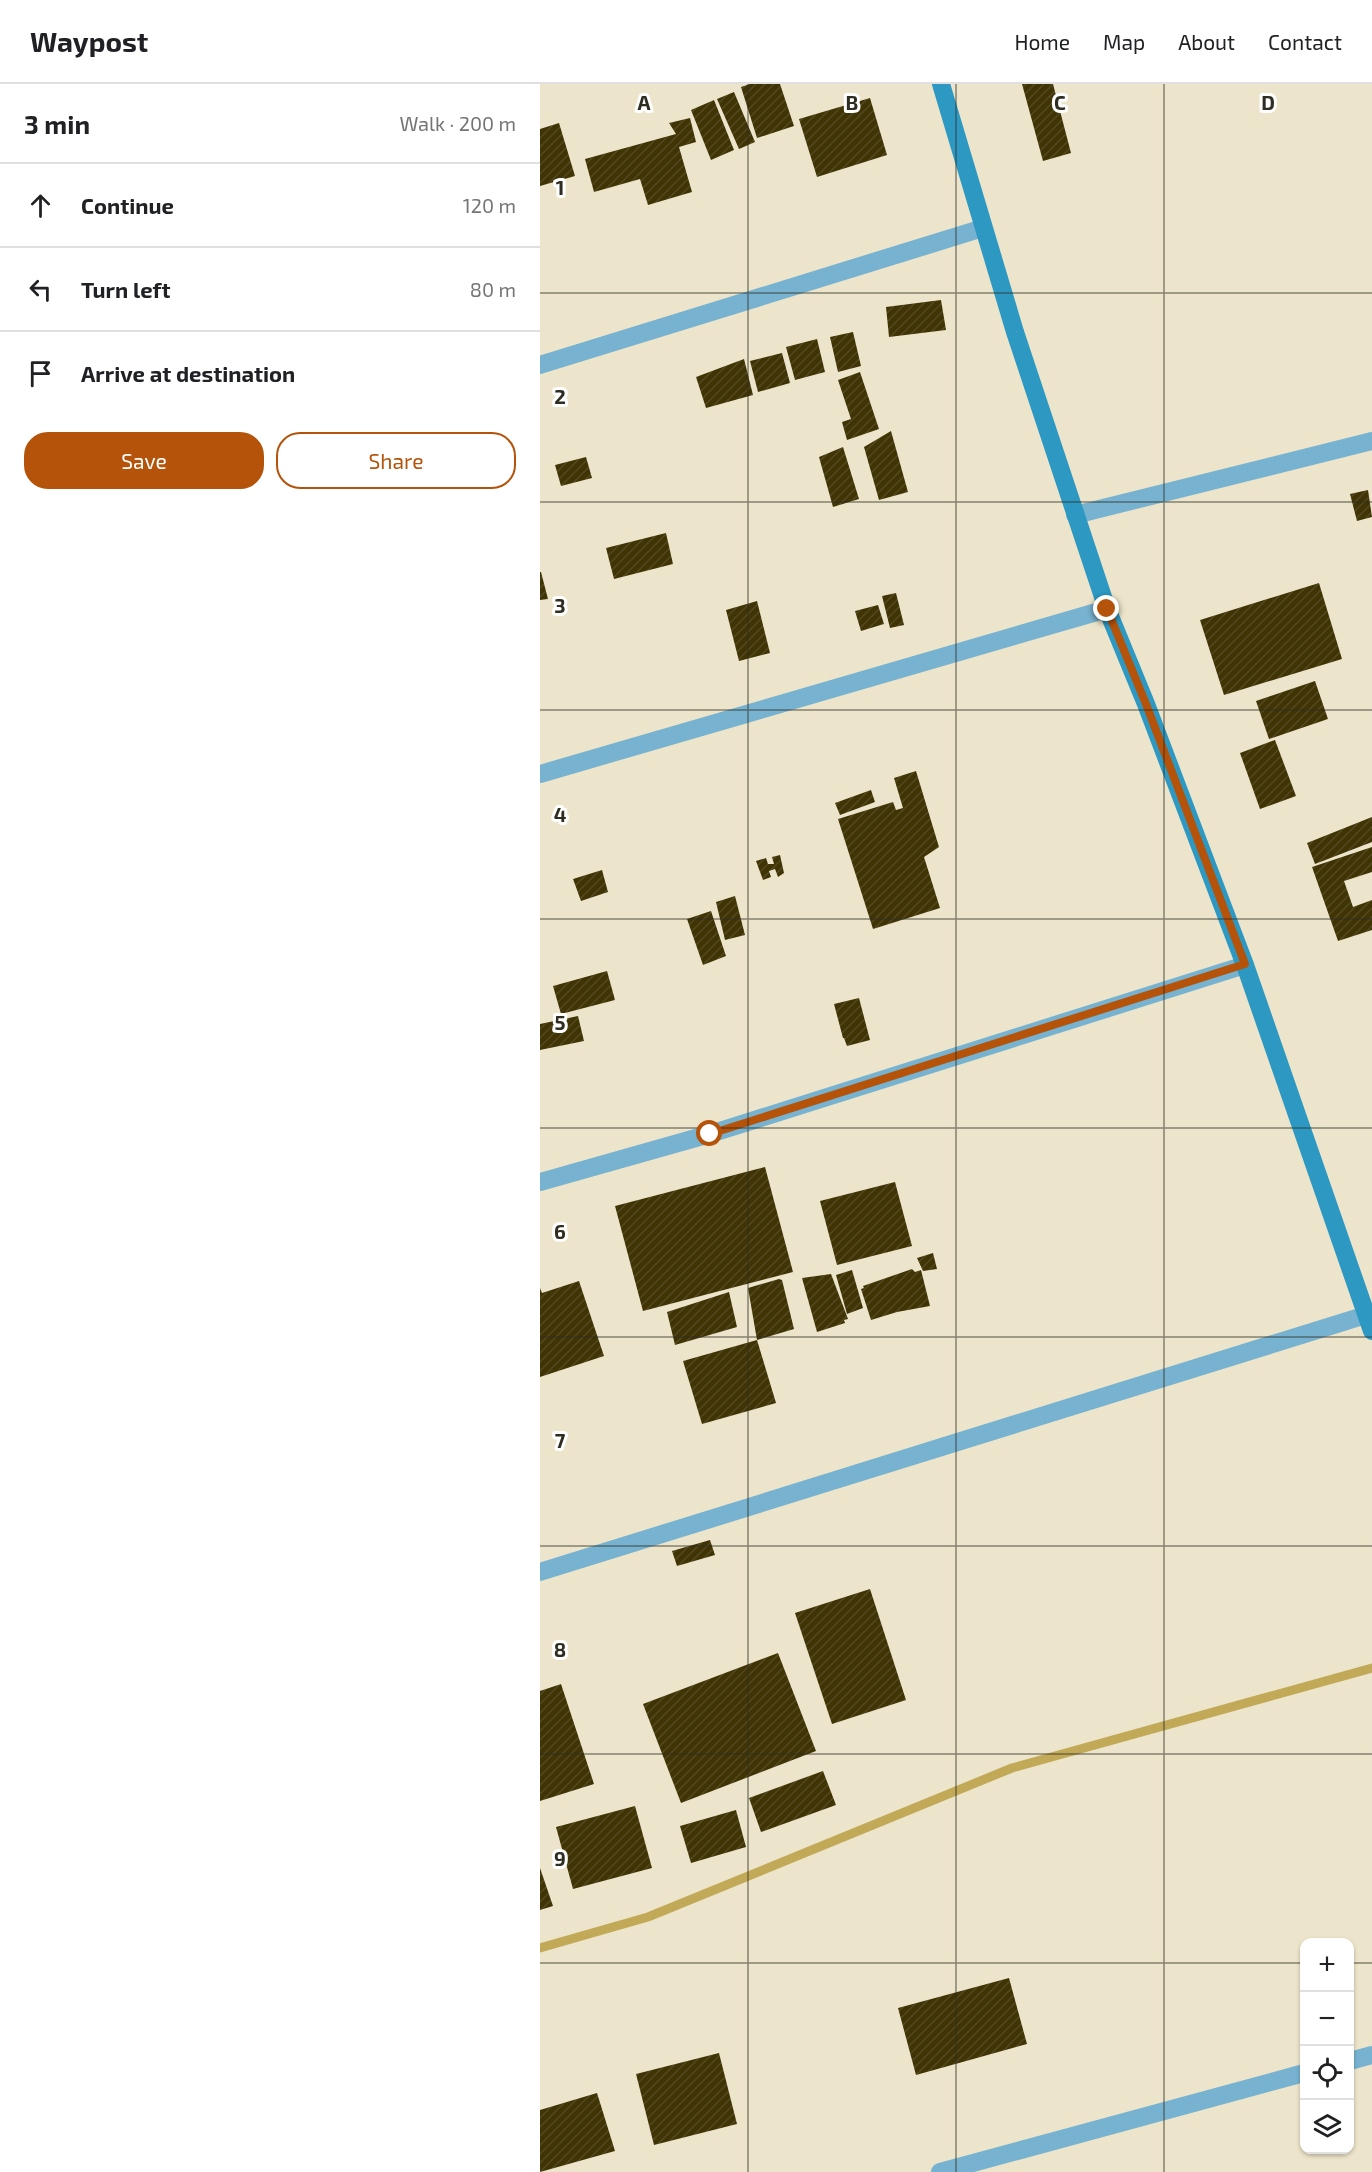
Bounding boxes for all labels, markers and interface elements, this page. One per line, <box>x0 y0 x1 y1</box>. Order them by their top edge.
text: Waypost <box>30 24 148 58</box>
text: Home <box>1014 29 1070 54</box>
text: Map <box>1103 29 1145 54</box>
text: About <box>1178 29 1235 54</box>
text: Contact <box>1268 29 1342 54</box>
text: A <box>637 90 651 114</box>
text: B <box>846 90 858 114</box>
text: C <box>1054 90 1066 114</box>
text: D <box>1261 90 1275 114</box>
text: 3 min <box>24 108 90 139</box>
text: Walk · 200 m <box>399 111 516 135</box>
text: 1 <box>556 175 564 199</box>
icon: ahead <box>24 189 57 222</box>
text: Continue <box>81 192 174 218</box>
text: 120 m <box>463 193 516 217</box>
icon: left <box>24 273 57 306</box>
text: Turn left <box>81 276 170 302</box>
text: 80 m <box>470 277 516 301</box>
icon: arrive <box>24 357 57 390</box>
text: Arrive at destination <box>81 360 295 386</box>
text: 2 <box>554 384 566 408</box>
button: Save <box>24 432 264 489</box>
button: Share <box>276 432 516 489</box>
text: 3 <box>554 593 566 617</box>
route end <box>1093 595 1119 621</box>
text: 4 <box>554 802 567 826</box>
text: 5 <box>554 1010 566 1034</box>
route start <box>696 1120 722 1146</box>
text: 6 <box>554 1219 566 1243</box>
text: 7 <box>555 1428 566 1452</box>
text: 8 <box>554 1637 566 1661</box>
text: 9 <box>554 1846 566 1870</box>
map controls <box>1300 1938 1354 2154</box>
button: + <box>1300 1938 1354 1992</box>
button: − <box>1300 1992 1354 2046</box>
button: locate <box>1300 2046 1354 2100</box>
button: layers <box>1300 2100 1354 2154</box>

